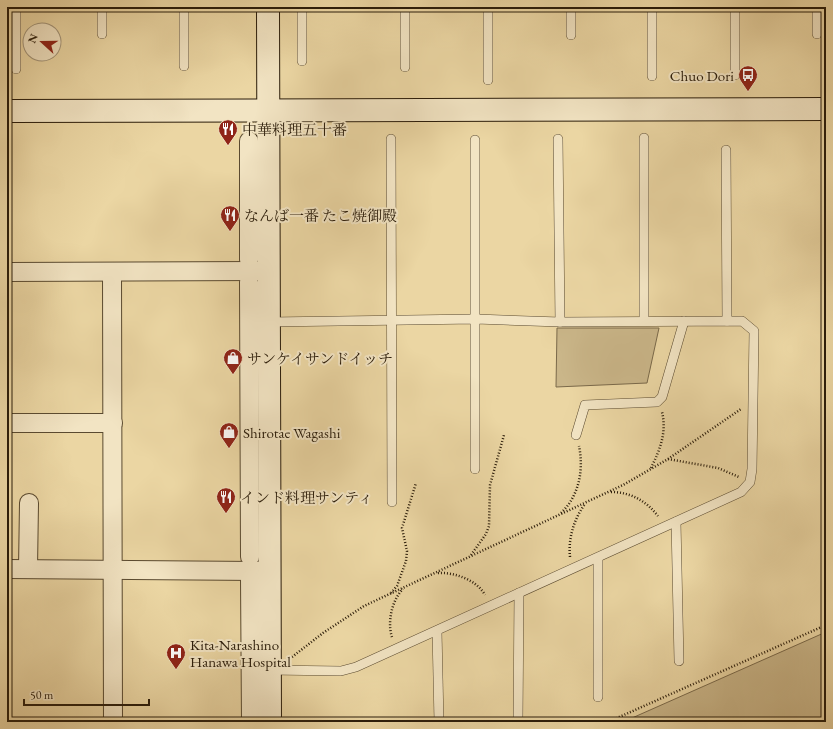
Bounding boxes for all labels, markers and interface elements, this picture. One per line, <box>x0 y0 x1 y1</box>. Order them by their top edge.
north arrow <box>22 22 62 62</box>
text: N <box>25 32 41 45</box>
bus stop icon: Chuo Dori <box>737 64 759 92</box>
place label: Chuo Dori <box>670 66 734 85</box>
restaurant icon: 中華料理五十番 <box>217 118 239 146</box>
place label: 中華料理五十番 <box>242 120 347 139</box>
restaurant icon: なんば一番 たこ焼御殿 <box>219 204 241 232</box>
place label: なんば一番 たこ焼御殿 <box>244 206 397 225</box>
shop icon: サンケイサンドイッチ <box>222 347 244 375</box>
place label: サンケイサンドイッチ <box>247 349 393 368</box>
shop icon: Shirotae Wagashi <box>218 421 240 449</box>
place label: Shirotae Wagashi <box>243 423 341 442</box>
restaurant icon: インド料理サンティ <box>215 486 237 514</box>
place label: インド料理サンティ <box>240 488 373 507</box>
place label: Kita-Narashino Hanawa Hospital <box>190 635 291 671</box>
hospital icon: Kita-Narashino Hanawa Hospital <box>165 642 187 670</box>
scale bar <box>24 681 149 707</box>
text: 50 m <box>30 687 54 703</box>

